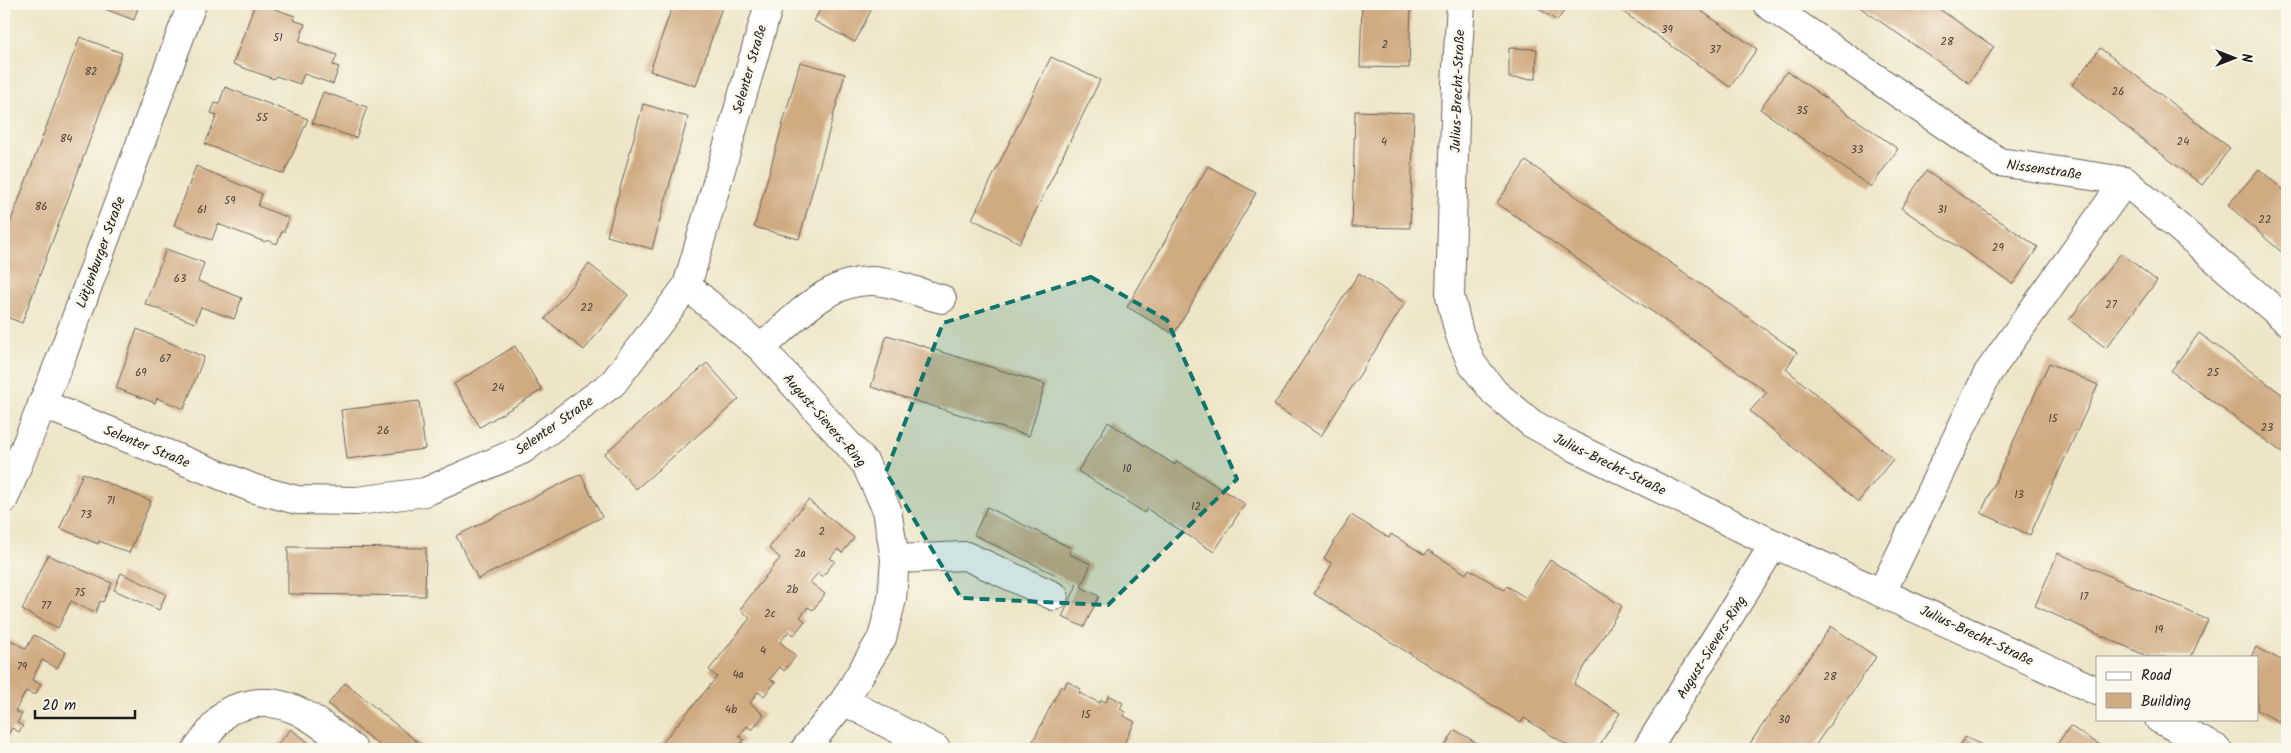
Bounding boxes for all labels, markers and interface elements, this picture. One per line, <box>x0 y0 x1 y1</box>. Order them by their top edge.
house number: 39 <box>1661 21 1673 39</box>
street label: Selenter Straße <box>727 22 773 116</box>
street label: Julius-Brecht-Straße <box>1445 28 1471 153</box>
house number: 51 <box>273 29 283 47</box>
north arrow <box>2208 32 2258 82</box>
house number: 28 <box>1940 33 1954 51</box>
house number: 2 <box>1382 36 1388 54</box>
house number: 37 <box>1709 41 1722 59</box>
text: N <box>2235 54 2257 63</box>
house number: 82 <box>84 63 98 81</box>
house number: 26 <box>2112 83 2124 101</box>
house number: 35 <box>1796 102 1809 120</box>
house number: 55 <box>256 109 269 127</box>
house number: 84 <box>60 130 72 148</box>
house number: 4 <box>1381 133 1387 151</box>
house number: 24 <box>2177 133 2189 151</box>
house number: 33 <box>1851 141 1863 159</box>
street label: Nissenstraße <box>2005 154 2083 186</box>
house number: 59 <box>224 192 236 210</box>
street label: Lütjenburger Straße <box>71 193 132 311</box>
house number: 86 <box>35 198 47 216</box>
house number: 61 <box>197 201 207 219</box>
house number: 31 <box>1937 201 1947 219</box>
house number: 22 <box>2259 211 2271 229</box>
house number: 29 <box>1992 239 2005 257</box>
house number: 63 <box>174 270 186 288</box>
house number: 27 <box>2105 296 2118 314</box>
house number: 22 <box>581 299 593 317</box>
house number: 67 <box>159 350 172 368</box>
house number: 69 <box>135 364 147 382</box>
house number: 25 <box>2207 364 2220 382</box>
street label: August-Sievers-Ring <box>777 369 871 473</box>
house number: 24 <box>492 379 504 397</box>
street label: Selenter Straße <box>511 390 599 461</box>
house number: 15 <box>2048 410 2059 428</box>
house number: 23 <box>2261 419 2273 437</box>
street label: Selenter Straße <box>100 420 194 475</box>
house number: 26 <box>377 422 389 440</box>
street label: Julius-Brecht-Straße <box>1549 428 1670 502</box>
house number: 10 <box>1123 460 1132 478</box>
house number: 13 <box>2014 486 2024 504</box>
house number: 71 <box>107 492 115 510</box>
house number: 12 <box>1191 498 1201 516</box>
house number: 73 <box>80 506 92 524</box>
house number: 2 <box>819 523 825 541</box>
house number: 2a <box>794 545 806 563</box>
house number: 2b <box>786 581 798 599</box>
house number: 75 <box>75 584 87 602</box>
house number: 17 <box>2080 588 2089 606</box>
street label: August-Sievers-Ring <box>1671 592 1753 704</box>
house number: 77 <box>41 597 52 615</box>
street label: Julius-Brecht-Straße <box>1916 600 2038 672</box>
house number: 2c <box>764 605 776 623</box>
house number: 19 <box>2155 621 2164 639</box>
house number: 4 <box>760 642 766 660</box>
legend <box>2096 656 2258 720</box>
house number: 79 <box>17 658 28 676</box>
text: Road <box>2141 664 2172 688</box>
house number: 4a <box>732 666 744 684</box>
house number: 28 <box>1823 668 1837 686</box>
scale bar <box>35 688 135 720</box>
text: Building <box>2141 690 2191 714</box>
text: 20 m <box>42 694 76 718</box>
house number: 4b <box>725 701 737 719</box>
house number: 15 <box>1081 706 1092 724</box>
house number: 30 <box>1778 711 1790 729</box>

